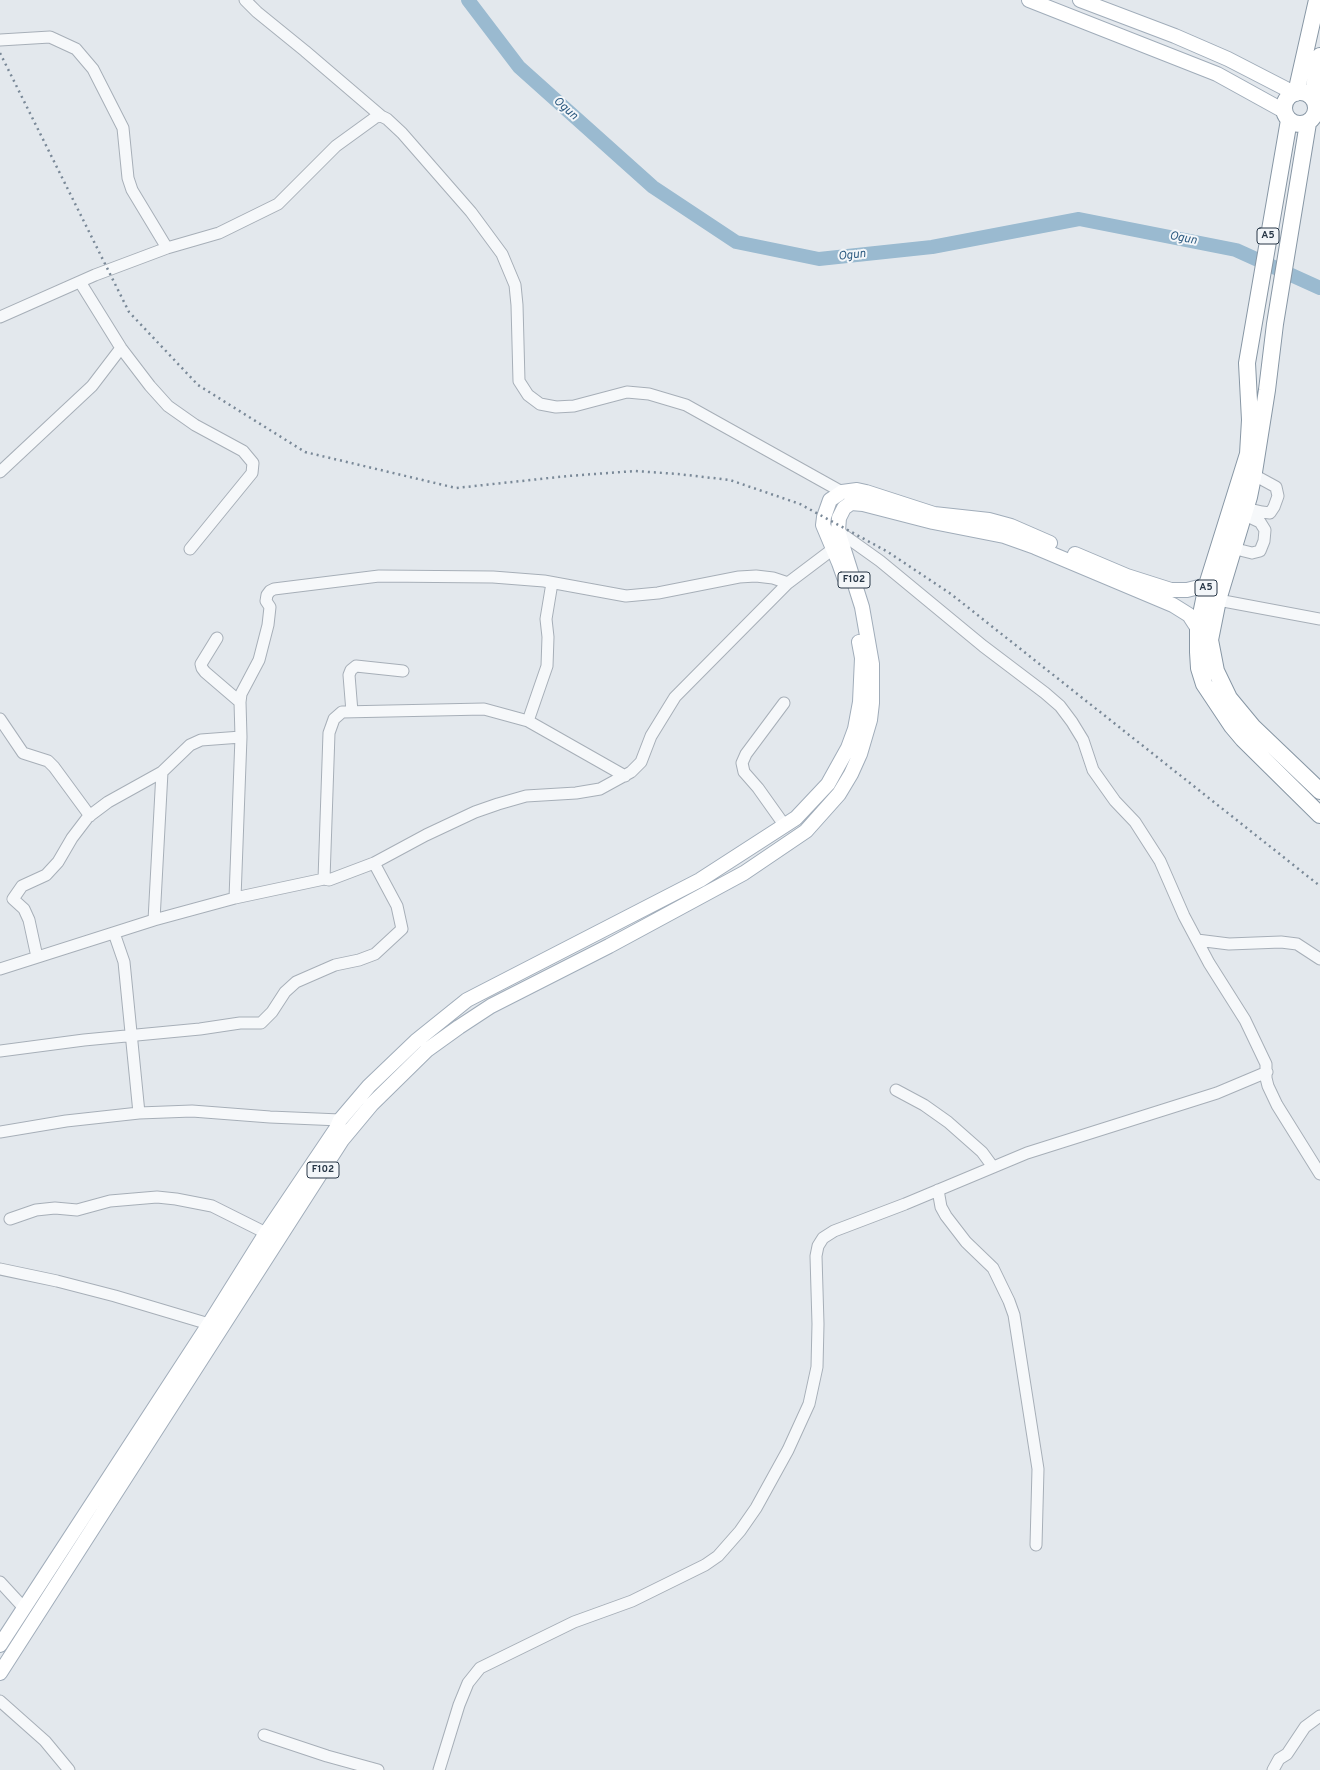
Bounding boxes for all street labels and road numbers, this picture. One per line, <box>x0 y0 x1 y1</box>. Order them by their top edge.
road number: A5 <box>1257 228 1279 244</box>
road number: F102 <box>838 572 870 588</box>
road number: A5 <box>1195 580 1217 596</box>
road number: F102 <box>307 1162 339 1178</box>

